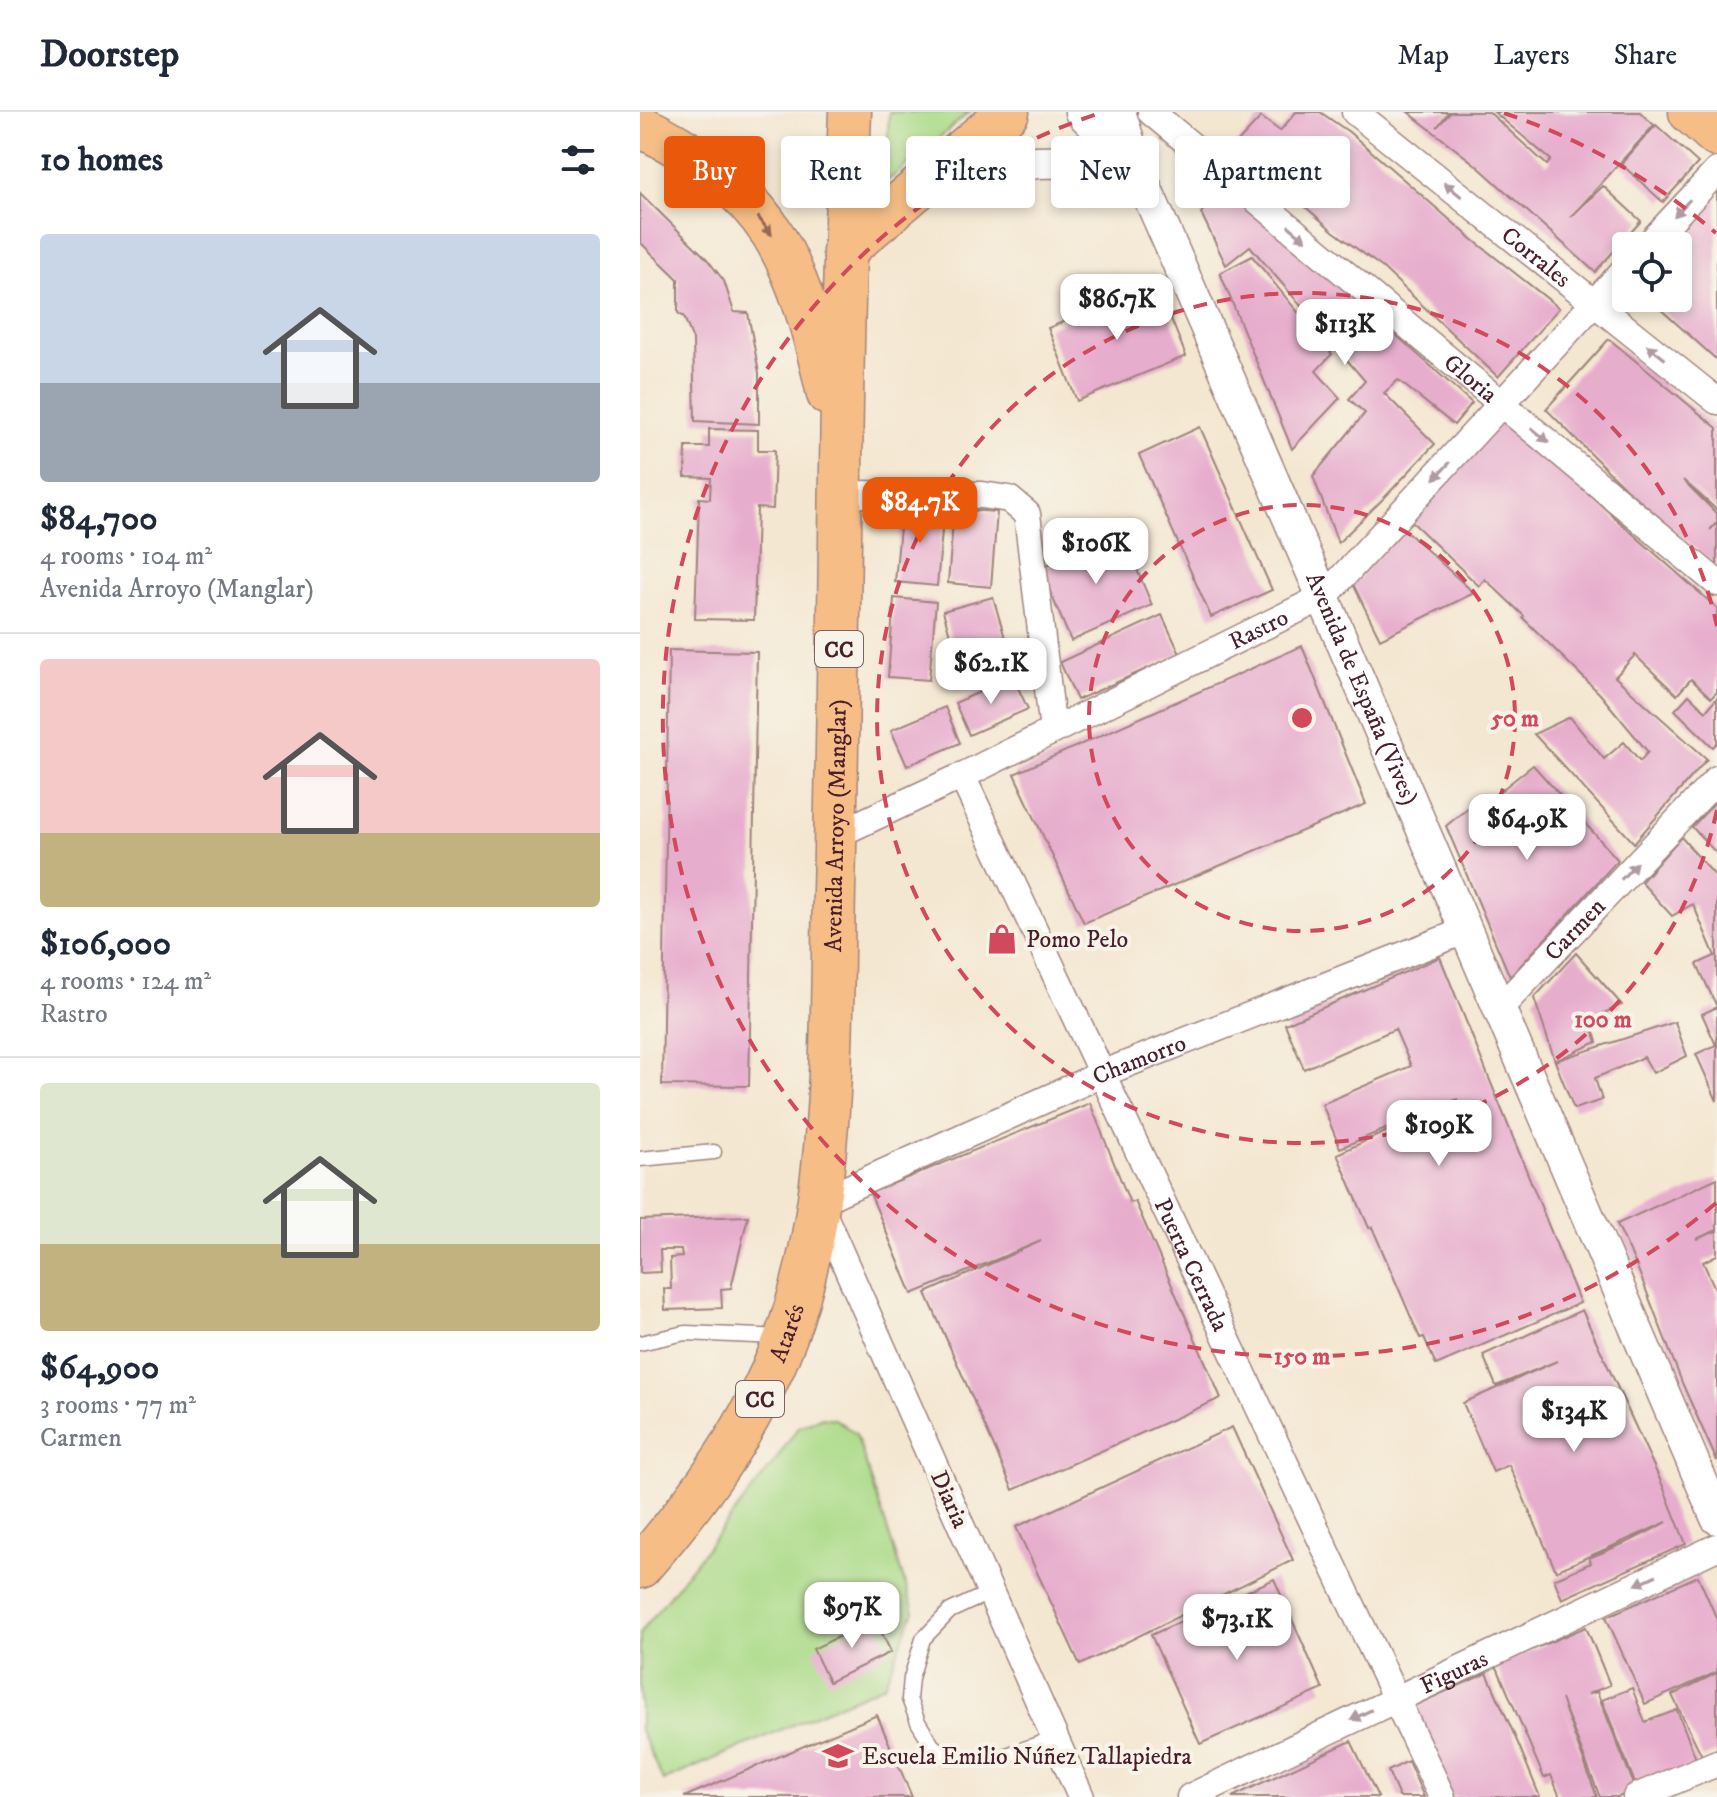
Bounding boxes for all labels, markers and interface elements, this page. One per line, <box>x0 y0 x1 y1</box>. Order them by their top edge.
text: Doorstep <box>40 31 179 79</box>
text: Map <box>1398 38 1449 73</box>
text: Layers <box>1493 38 1570 73</box>
text: Share <box>1614 38 1677 73</box>
chip: Buy <box>664 136 765 208</box>
chip: Rent <box>781 136 890 208</box>
chip: Filters <box>906 136 1035 208</box>
chip: New <box>1051 136 1159 208</box>
chip: Apartment <box>1175 136 1350 208</box>
icon: filters <box>556 138 600 182</box>
text: 10 homes <box>40 139 163 181</box>
one-way arrow <box>1443 182 1463 199</box>
one-way arrow <box>1673 199 1691 218</box>
one-way arrow <box>757 216 773 236</box>
street label: Corrales <box>1495 221 1577 294</box>
one-way arrow <box>1287 224 1307 241</box>
map controls <box>1612 232 1692 312</box>
button: locate <box>1612 232 1692 312</box>
pin: $86.7K <box>1052 274 1182 342</box>
text: $86.7K <box>1078 283 1156 316</box>
icon: home <box>248 286 392 430</box>
pin: $113K <box>1289 299 1401 367</box>
text: $113K <box>1314 308 1376 341</box>
one-way arrow <box>1646 344 1666 361</box>
street label: Gloria <box>1437 348 1504 410</box>
one-way arrow <box>1530 426 1550 443</box>
one-way arrow <box>1433 461 1451 480</box>
pin: $84.7K <box>855 477 985 545</box>
text: $84.7K <box>880 486 960 519</box>
text: $84,700 <box>40 498 157 540</box>
pin: $106K <box>1040 518 1152 586</box>
text: $106K <box>1061 527 1131 560</box>
text: 4 rooms · 104 m² <box>40 540 212 573</box>
street label: Avenida de España (Vives) <box>1298 568 1425 810</box>
text: Avenida Arroyo (Manglar) <box>40 573 314 606</box>
street label: Rastro <box>1224 603 1294 657</box>
road number: CC <box>815 631 863 667</box>
pin: $62.1K <box>926 638 1056 706</box>
text: $62.1K <box>954 647 1028 680</box>
street label: Avenida Arroyo (Manglar) <box>819 699 854 952</box>
centre of rings <box>1288 704 1316 732</box>
text: 50 m <box>1490 704 1539 734</box>
icon: home <box>248 711 392 855</box>
pin: $64.9K <box>1462 794 1592 862</box>
text: $64.9K <box>1487 803 1567 836</box>
one-way arrow <box>1620 862 1638 881</box>
street label: Carmen <box>1539 892 1613 968</box>
shop icon: Pomo Pelo <box>985 922 1019 956</box>
text: $106,000 <box>40 923 171 965</box>
place label: Pomo Pelo <box>1026 925 1128 955</box>
text: 4 rooms · 124 m² <box>40 965 211 998</box>
text: Rastro <box>40 998 108 1031</box>
text: 100 m <box>1574 1005 1632 1035</box>
street label: Chamorro <box>1088 1028 1190 1092</box>
pin: $109K <box>1383 1100 1495 1168</box>
text: $109K <box>1405 1109 1473 1142</box>
icon: home <box>248 1135 392 1279</box>
street label: Puerta Cerrada <box>1147 1194 1235 1337</box>
street label: Atarés <box>763 1300 812 1367</box>
text: 150 m <box>1274 1342 1330 1372</box>
text: $64,900 <box>40 1347 159 1389</box>
road number: CC <box>736 1381 784 1417</box>
pin: $134K <box>1518 1386 1630 1454</box>
text: 3 rooms · 77 m² <box>40 1389 196 1422</box>
text: $134K <box>1541 1395 1607 1428</box>
text: Carmen <box>40 1422 122 1455</box>
street label: Diaria <box>923 1466 975 1533</box>
one-way arrow <box>1635 1573 1658 1587</box>
pin: $97K <box>805 1582 899 1650</box>
text: $97K <box>822 1591 882 1624</box>
pin: $73.1K <box>1172 1594 1302 1662</box>
text: $73.1K <box>1201 1603 1273 1636</box>
street label: Figuras <box>1416 1644 1493 1702</box>
one-way arrow <box>1349 1708 1372 1722</box>
school or university icon: Escuela Emilio Núñez Tallapiedra <box>821 1739 855 1773</box>
place label: Escuela Emilio Núñez Tallapiedra <box>862 1742 1192 1772</box>

